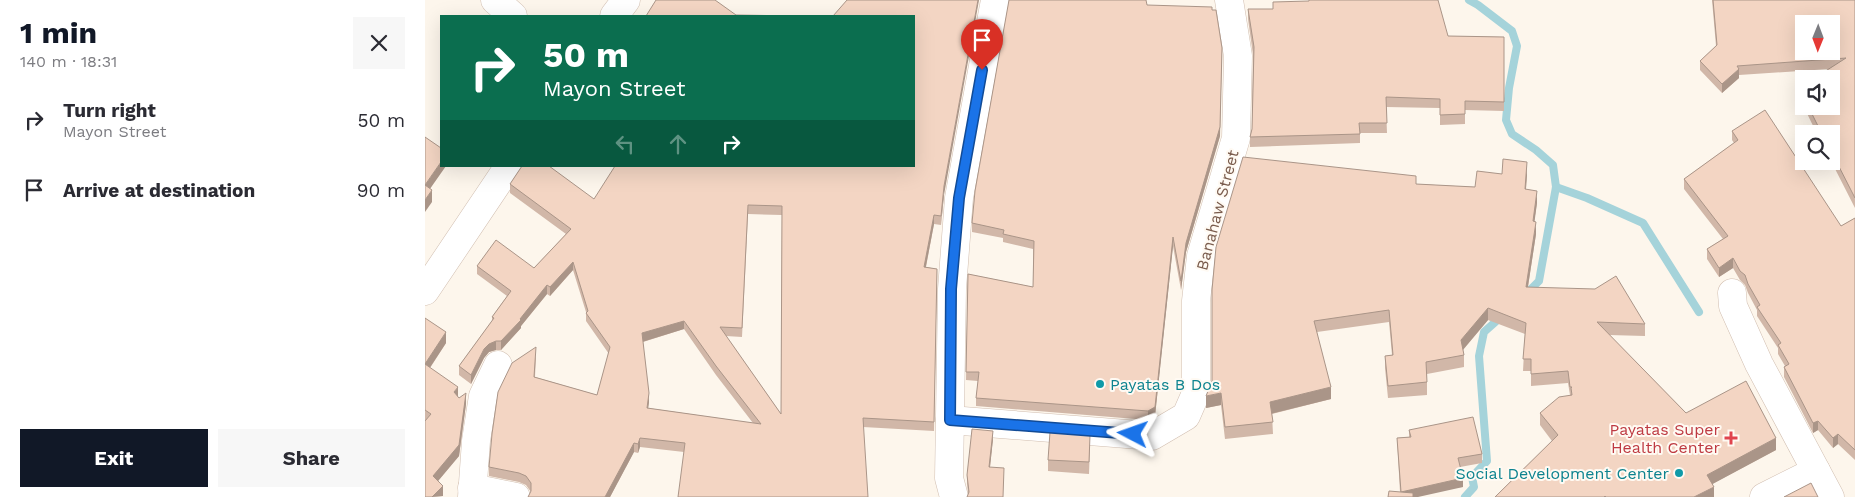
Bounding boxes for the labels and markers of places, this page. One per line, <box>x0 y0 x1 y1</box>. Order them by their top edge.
pin <box>961 19 1003 70</box>
place label: Payatas B Dos <box>1110 375 1220 394</box>
marker: Payatas B Dos <box>1094 378 1106 390</box>
place label: Payatas Super Health Center <box>1609 420 1720 457</box>
marker: Payatas Super Health Center <box>1724 431 1738 445</box>
place label: Social Development Center <box>1456 464 1669 483</box>
marker: Social Development Center <box>1673 467 1685 479</box>

